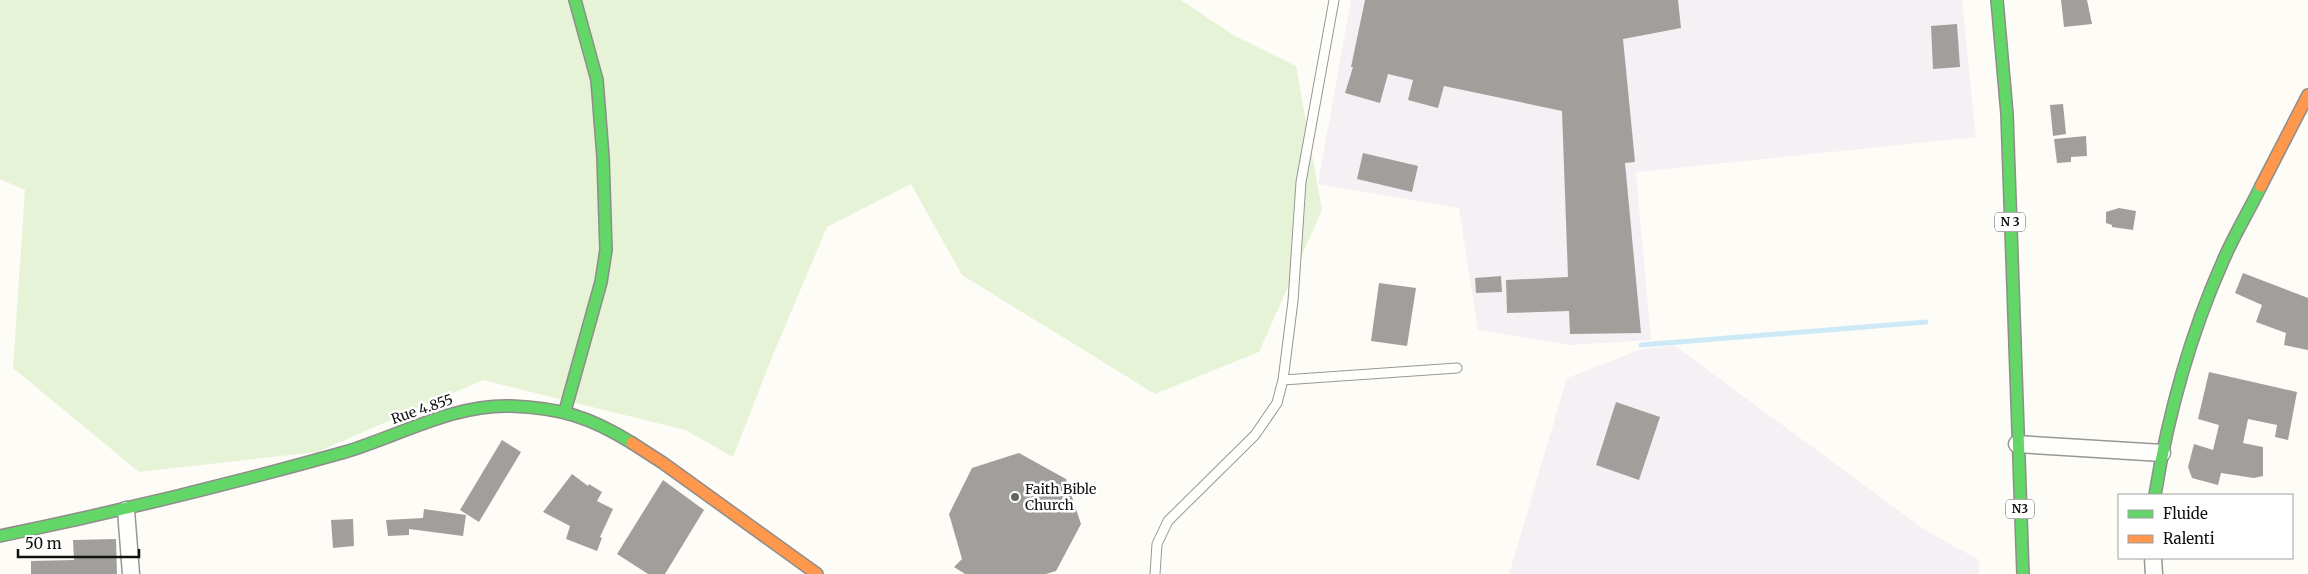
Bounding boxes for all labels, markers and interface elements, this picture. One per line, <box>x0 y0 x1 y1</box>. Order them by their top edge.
road number: N 3 <box>1995 212 2025 232</box>
street label: Rue 4.855 <box>389 390 455 428</box>
place label: Faith Bible Church <box>1025 480 1096 514</box>
marker: Faith Bible Church <box>1009 491 1021 503</box>
legend <box>2118 494 2293 559</box>
road number: N3 <box>2006 499 2034 518</box>
text: Fluide <box>2163 504 2208 523</box>
scale bar <box>18 526 139 558</box>
text: Ralenti <box>2163 529 2215 548</box>
text: 50 m <box>25 534 62 553</box>

